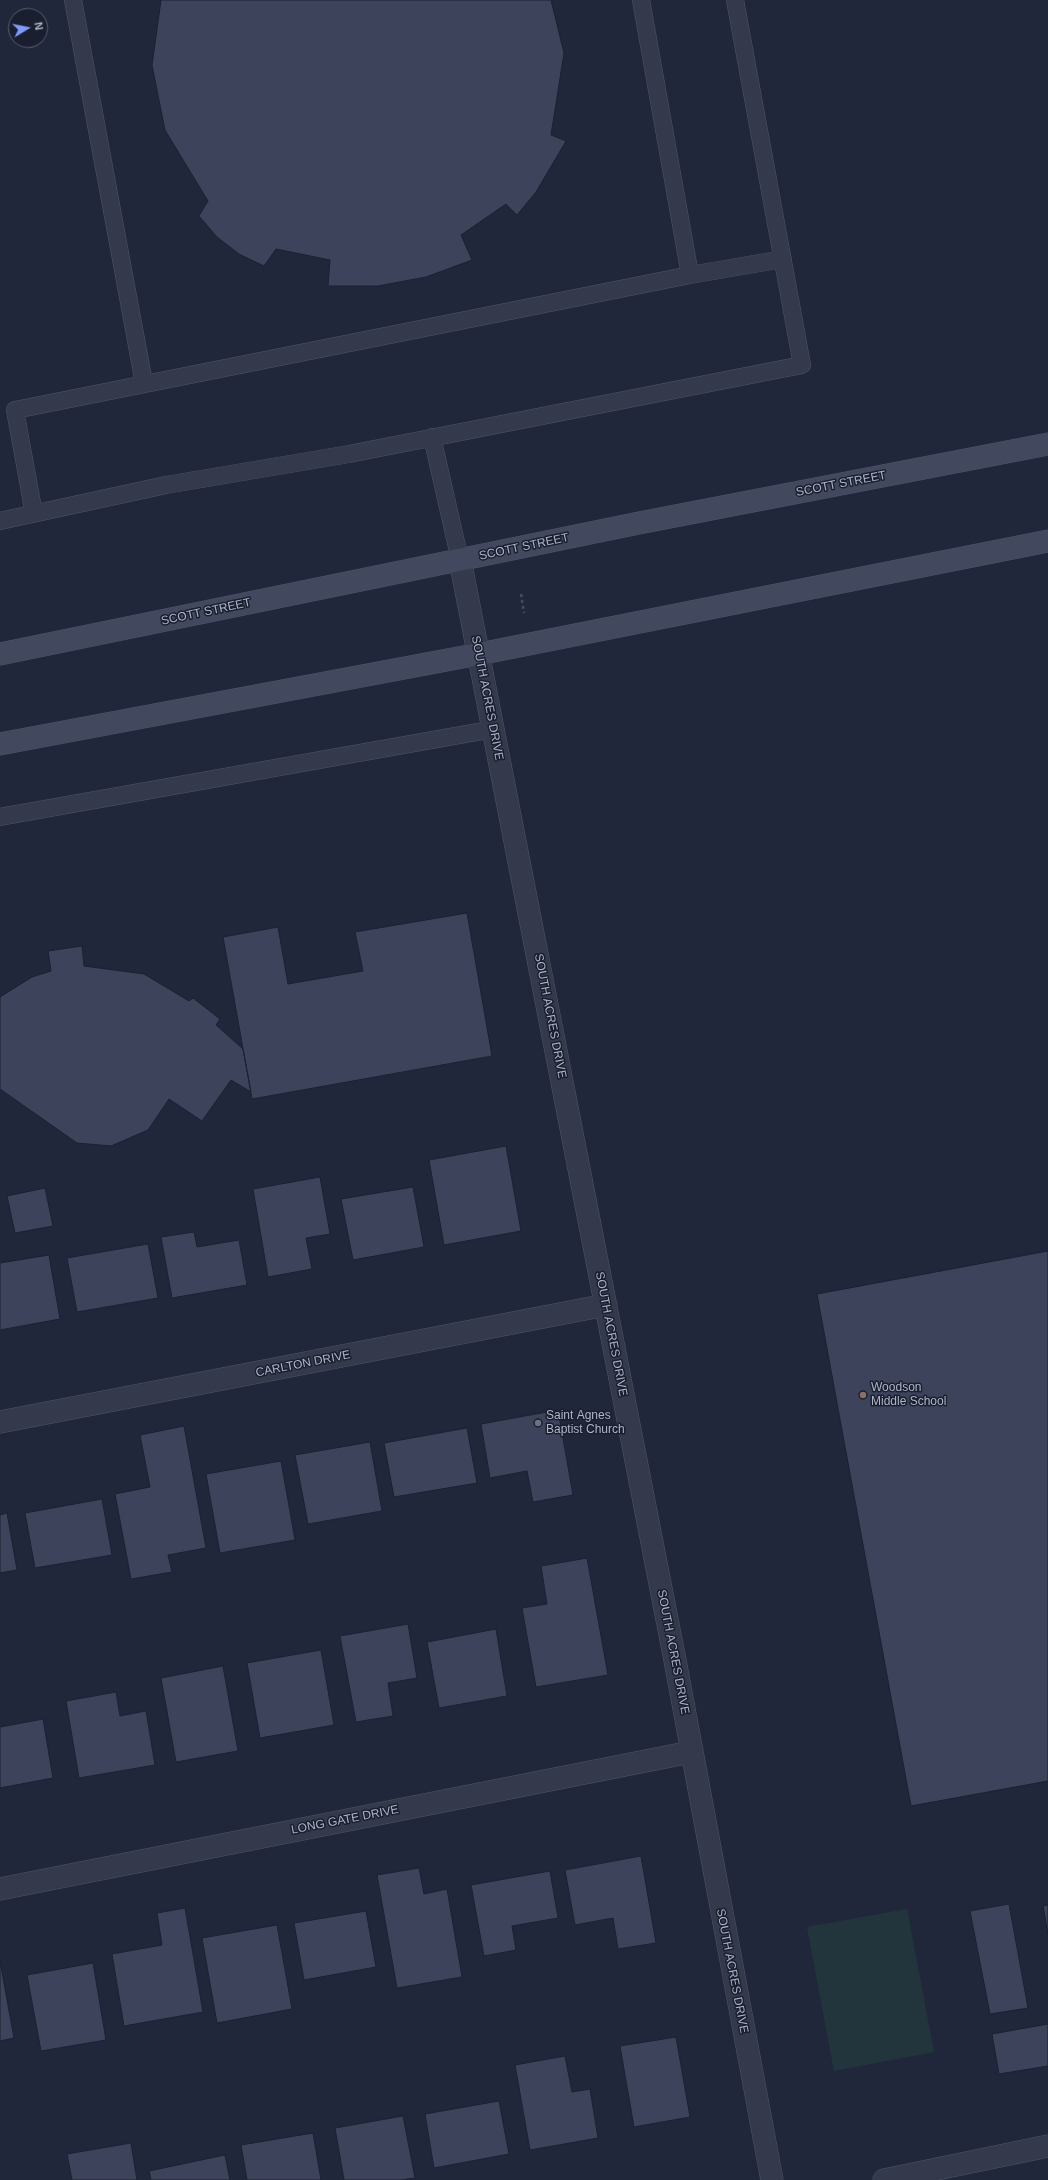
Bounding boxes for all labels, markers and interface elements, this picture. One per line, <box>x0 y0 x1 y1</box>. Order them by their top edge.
north arrow <box>8 8 48 48</box>
text: N <box>32 21 45 31</box>
street label: SCOTT STREET <box>795 468 887 500</box>
street label: SCOTT STREET <box>478 530 570 564</box>
street label: SCOTT STREET <box>160 595 252 629</box>
street label: SOUTH ACRES DRIVE <box>468 634 506 762</box>
street label: SOUTH ACRES DRIVE <box>531 952 569 1080</box>
street label: SOUTH ACRES DRIVE <box>592 1270 630 1398</box>
street label: CARLTON DRIVE <box>254 1348 352 1380</box>
place label: Woodson Middle School <box>871 1381 946 1409</box>
marker: Woodson Middle School <box>858 1390 868 1400</box>
place label: Saint Agnes Baptist Church <box>546 1409 625 1437</box>
marker: Saint Agnes Baptist Church <box>533 1418 543 1428</box>
street label: SOUTH ACRES DRIVE <box>654 1588 692 1716</box>
street label: LONG GATE DRIVE <box>290 1803 400 1837</box>
street label: SOUTH ACRES DRIVE <box>713 1907 751 2035</box>

